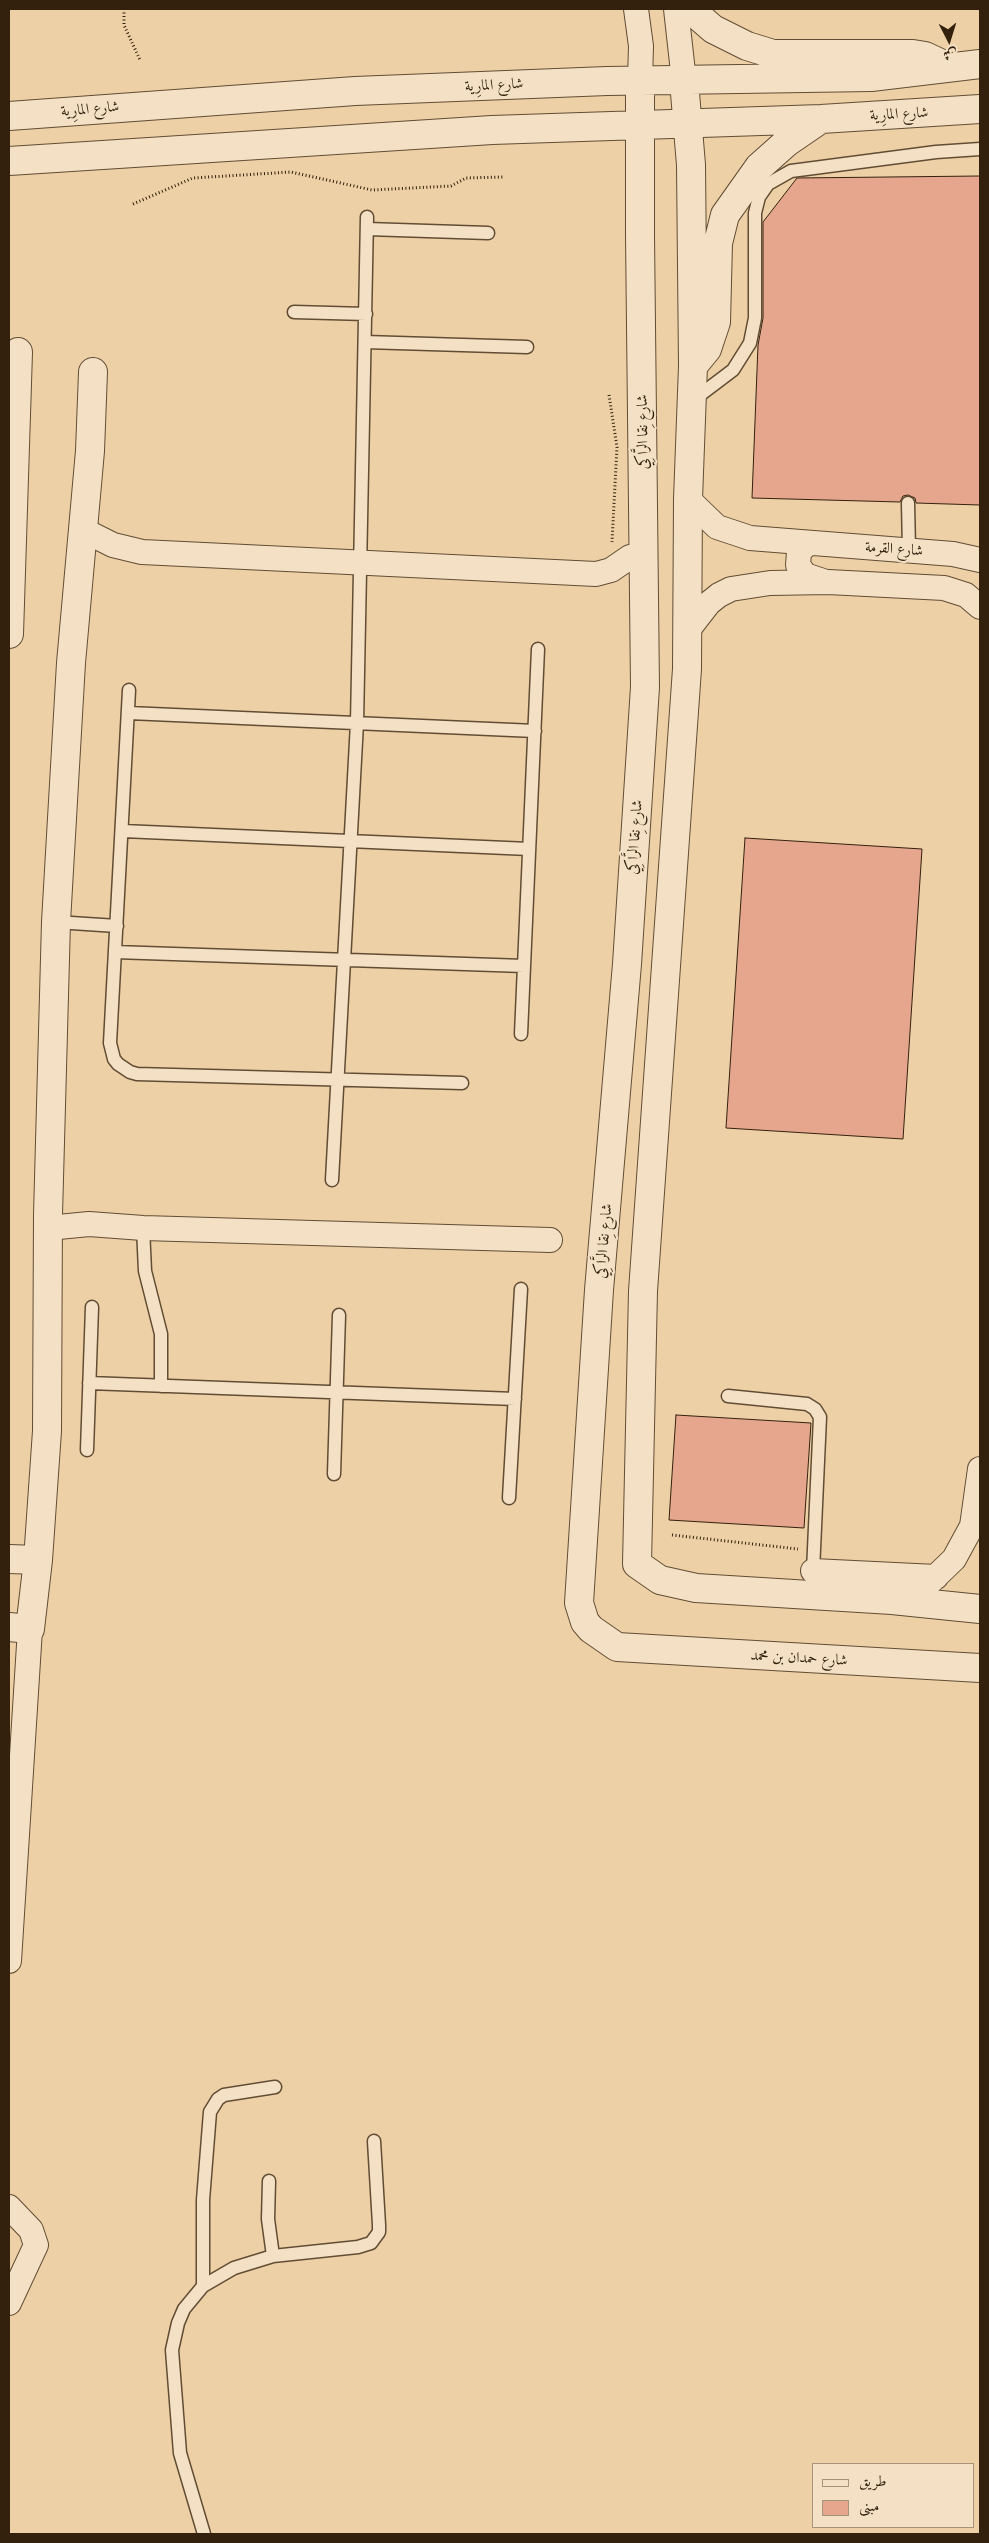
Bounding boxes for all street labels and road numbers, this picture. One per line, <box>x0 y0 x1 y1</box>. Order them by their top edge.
street label: شارع المارِية <box>464 74 524 96</box>
street label: شارع المارِية <box>60 97 120 121</box>
street label: شارع المارِية <box>869 103 929 125</box>
street label: شارع نِقا الرَّاكِي <box>633 394 653 470</box>
street label: شارع القرمة <box>864 538 924 560</box>
street label: شارع نِقا الرَّاكِي <box>623 799 647 875</box>
street label: شارع نِقا الرَّاكِي <box>592 1203 616 1279</box>
street label: شارع حمدان بن محمد <box>750 1646 848 1670</box>

